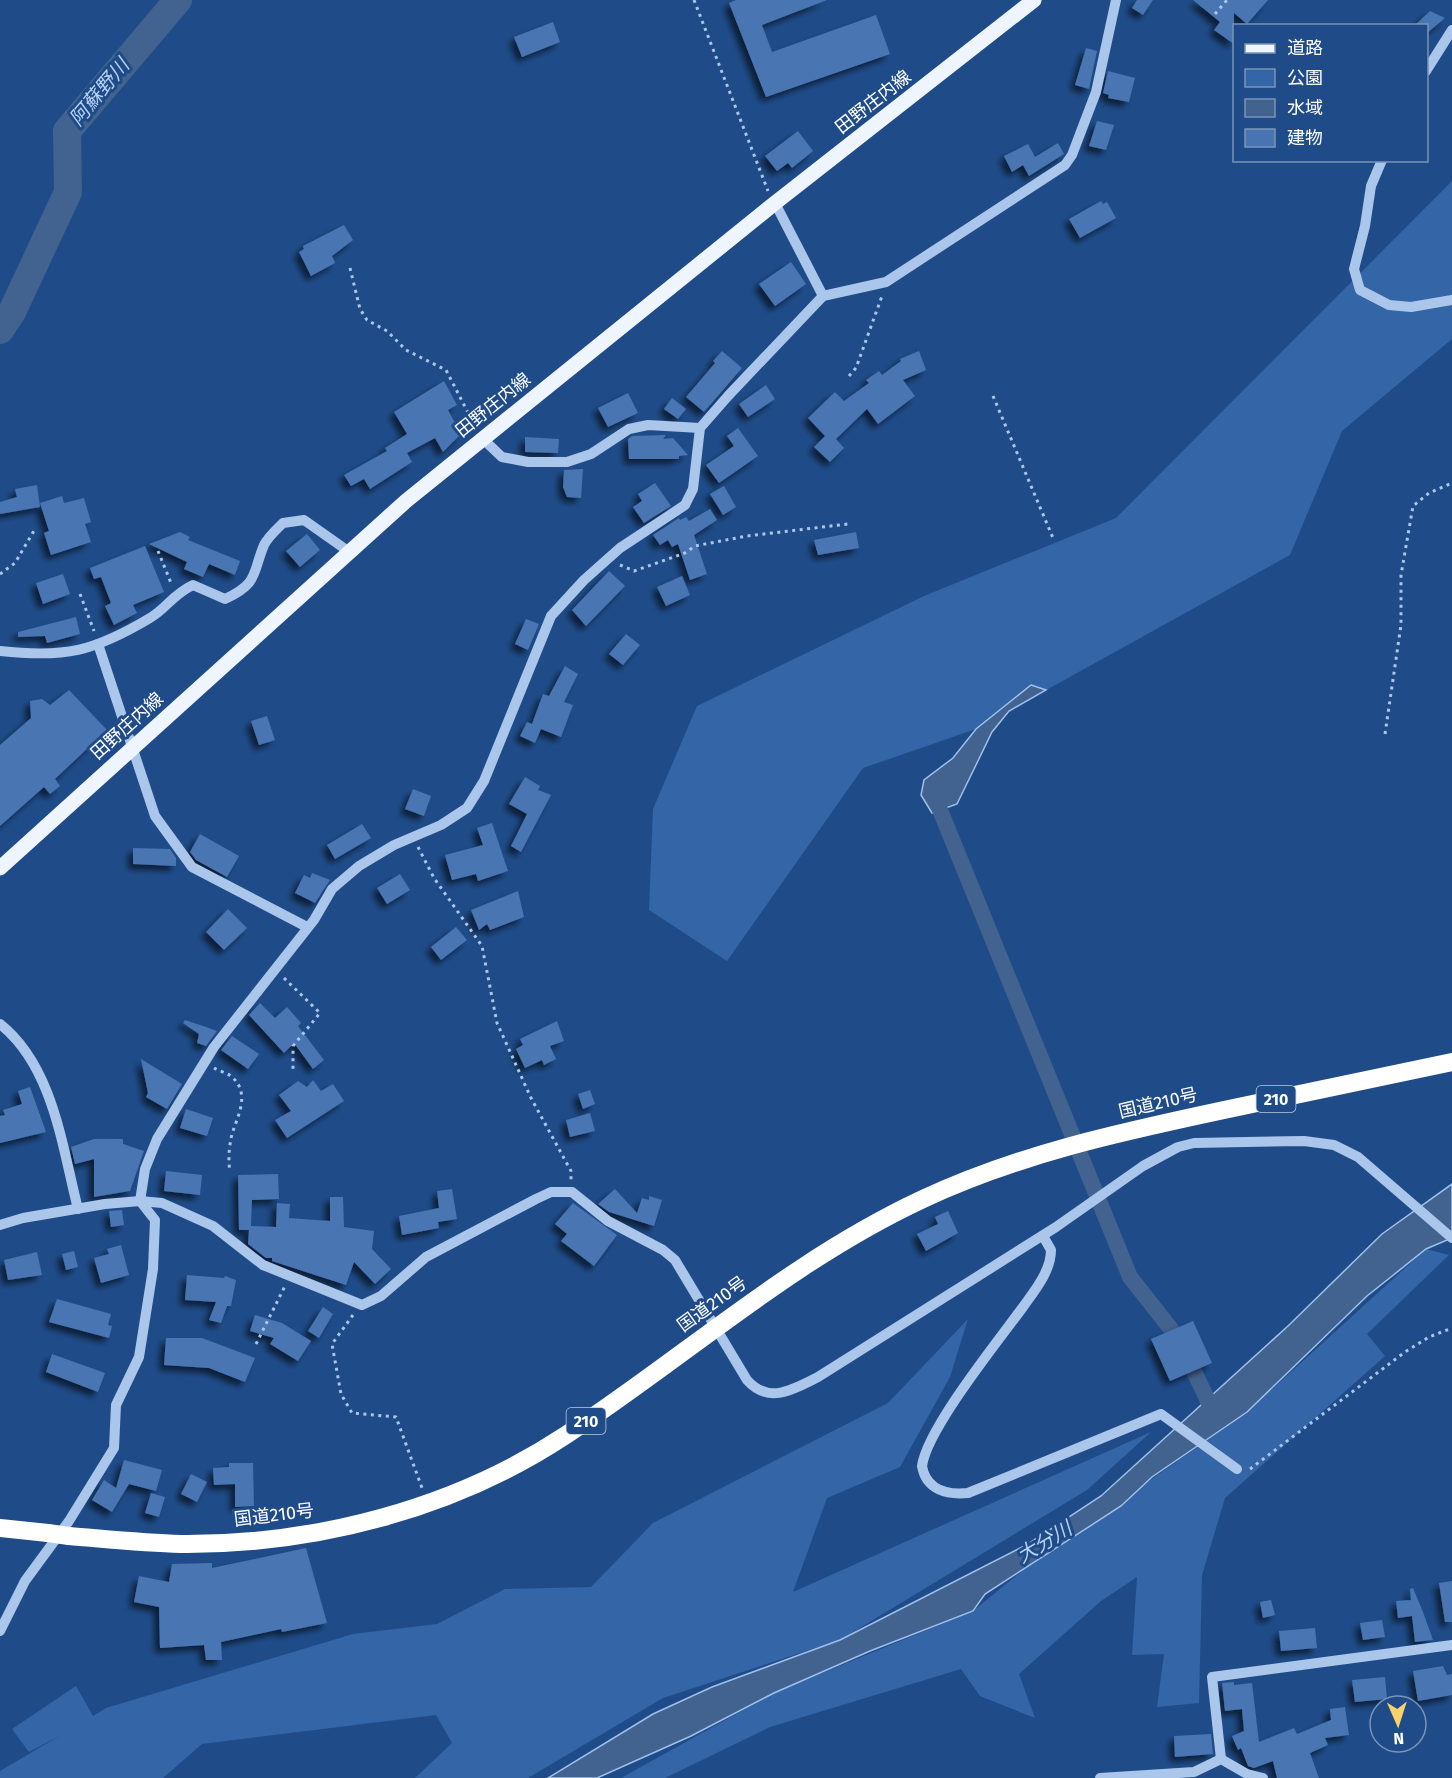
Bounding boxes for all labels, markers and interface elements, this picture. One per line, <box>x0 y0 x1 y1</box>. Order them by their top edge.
legend <box>1233 24 1428 162</box>
text: 道路 <box>1287 37 1323 59</box>
water label: 阿蘇野川 <box>64 52 135 130</box>
street label: 田野庄内線 <box>831 66 915 138</box>
text: 公園 <box>1287 67 1323 89</box>
text: 水域 <box>1287 97 1323 119</box>
text: 建物 <box>1287 127 1323 149</box>
street label: 田野庄内線 <box>451 368 535 442</box>
street label: 田野庄内線 <box>86 688 168 764</box>
street label: 国道210号 <box>1116 1083 1200 1123</box>
road number: 210 <box>1256 1086 1296 1112</box>
street label: 国道210号 <box>673 1271 751 1337</box>
road number: 210 <box>566 1408 606 1434</box>
street label: 国道210号 <box>233 1499 315 1531</box>
water label: 大分川 <box>1012 1515 1078 1568</box>
north arrow <box>1368 1694 1428 1754</box>
text: N <box>1393 1729 1405 1748</box>

